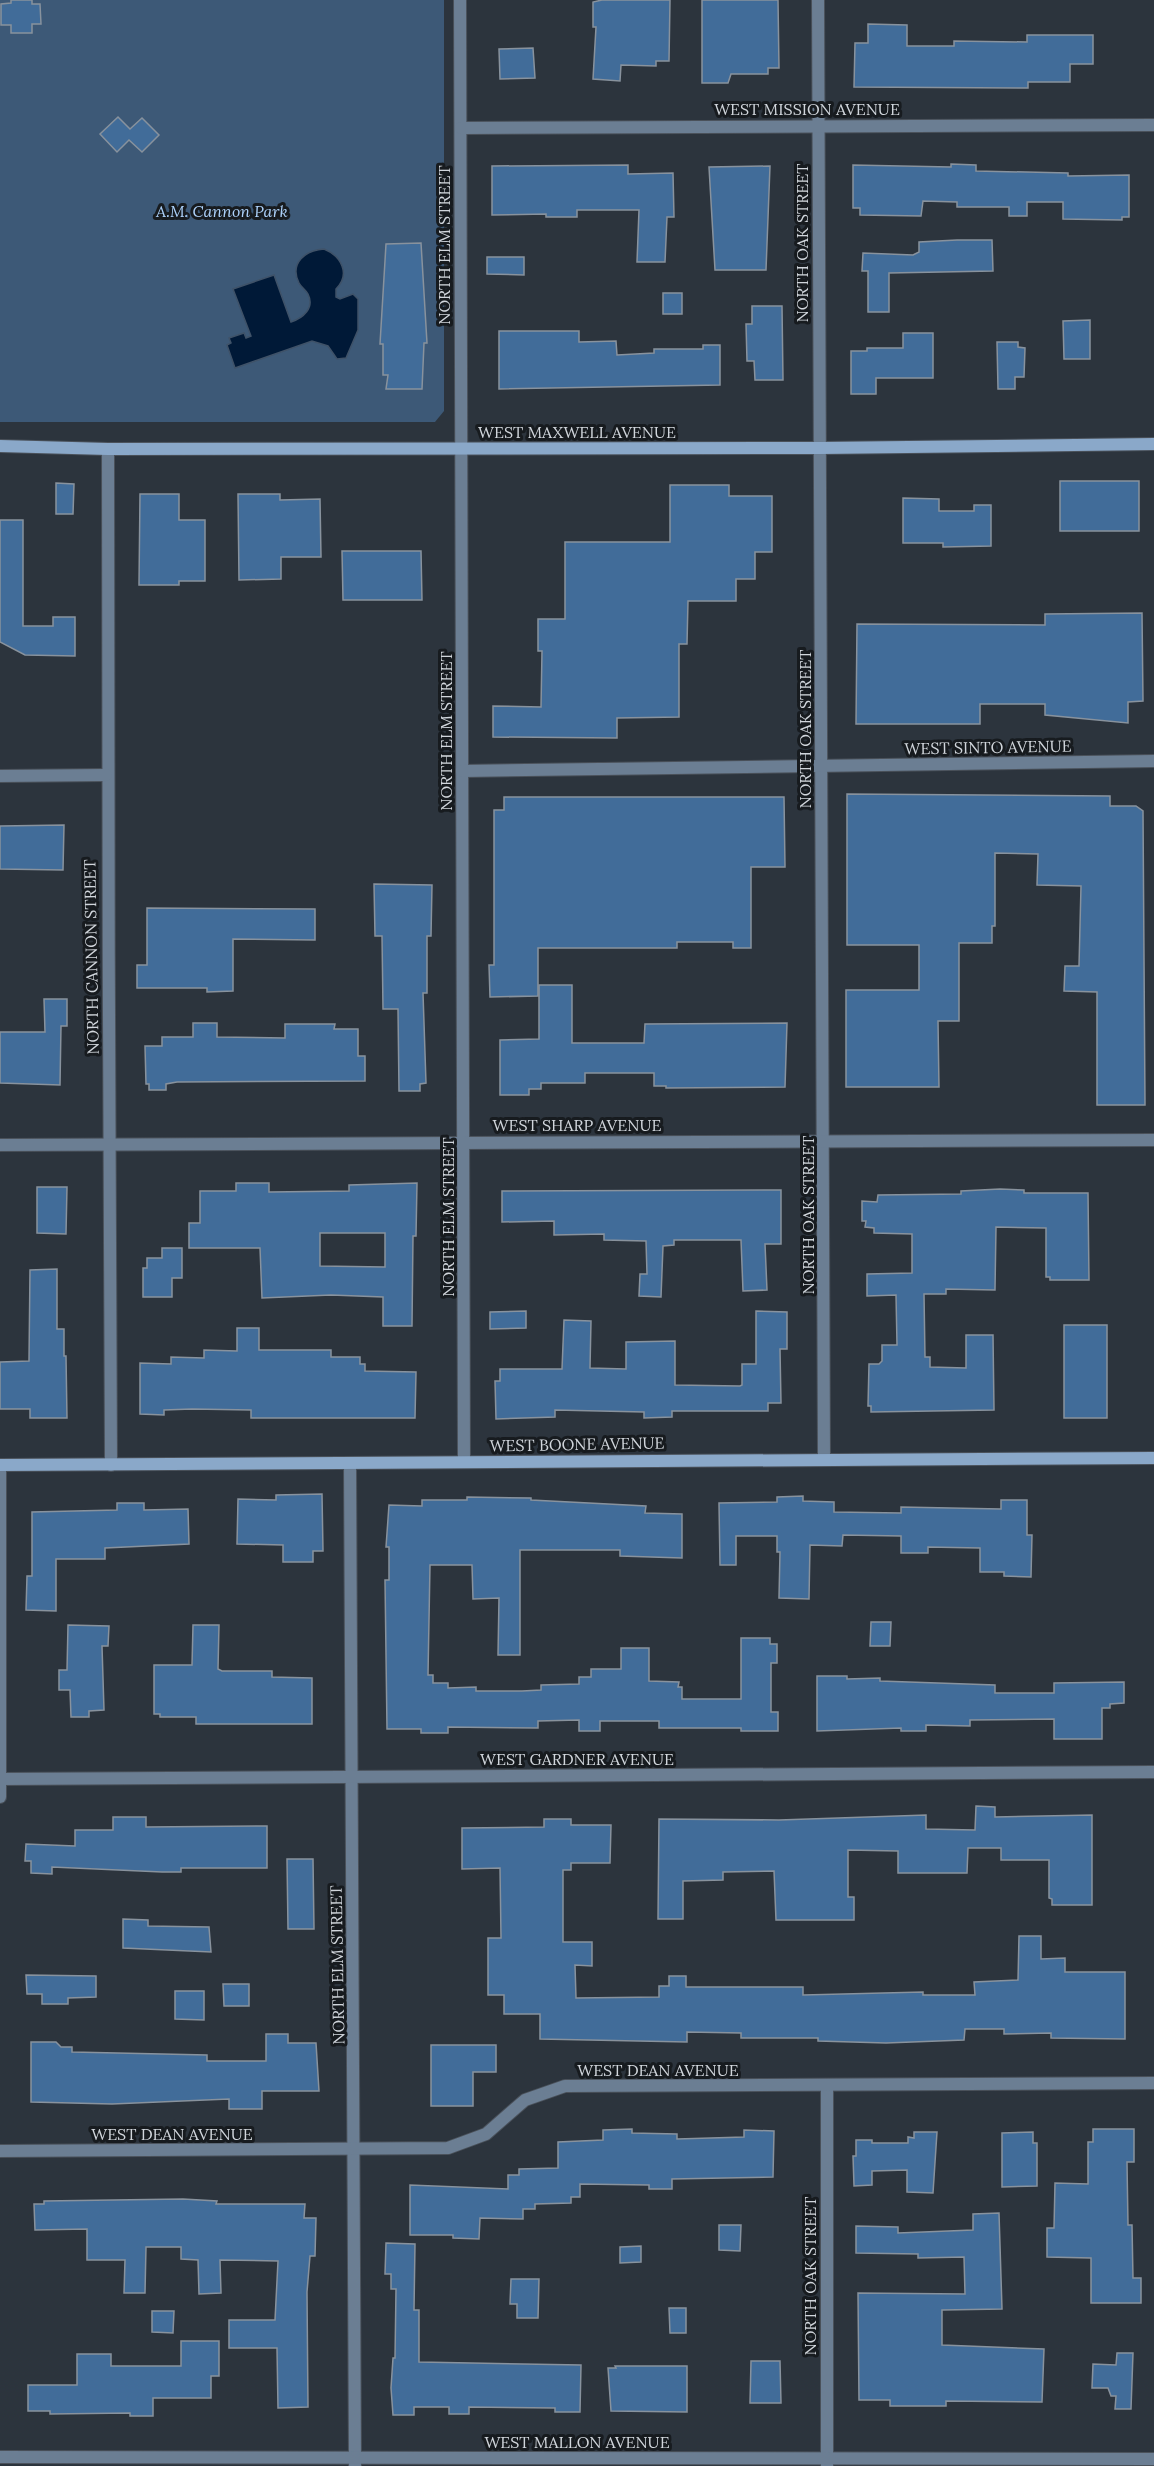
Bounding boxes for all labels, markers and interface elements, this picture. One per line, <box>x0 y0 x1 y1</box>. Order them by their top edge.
street label: WEST MISSION AVENUE <box>714 99 900 119</box>
street label: NORTH OAK STREET <box>792 164 812 322</box>
street label: NORTH ELM STREET <box>434 165 454 325</box>
park label: A.M. Cannon Park <box>155 201 288 221</box>
street label: WEST MAXWELL AVENUE <box>478 422 676 442</box>
street label: NORTH OAK STREET <box>795 650 815 808</box>
street label: NORTH ELM STREET <box>436 651 456 811</box>
street label: WEST SINTO AVENUE <box>904 736 1072 758</box>
street label: NORTH CANNON STREET <box>79 859 103 1055</box>
street label: WEST SHARP AVENUE <box>493 1115 661 1135</box>
street label: NORTH OAK STREET <box>798 1136 818 1294</box>
street label: NORTH ELM STREET <box>438 1137 458 1297</box>
street label: WEST BOONE AVENUE <box>489 1432 665 1456</box>
street label: WEST GARDNER AVENUE <box>480 1749 674 1769</box>
street label: NORTH ELM STREET <box>326 1885 348 2045</box>
street label: WEST DEAN AVENUE <box>577 2060 739 2080</box>
street label: WEST DEAN AVENUE <box>91 2124 253 2144</box>
street label: NORTH OAK STREET <box>800 2197 820 2355</box>
street label: WEST MALLON AVENUE <box>484 2432 670 2452</box>

